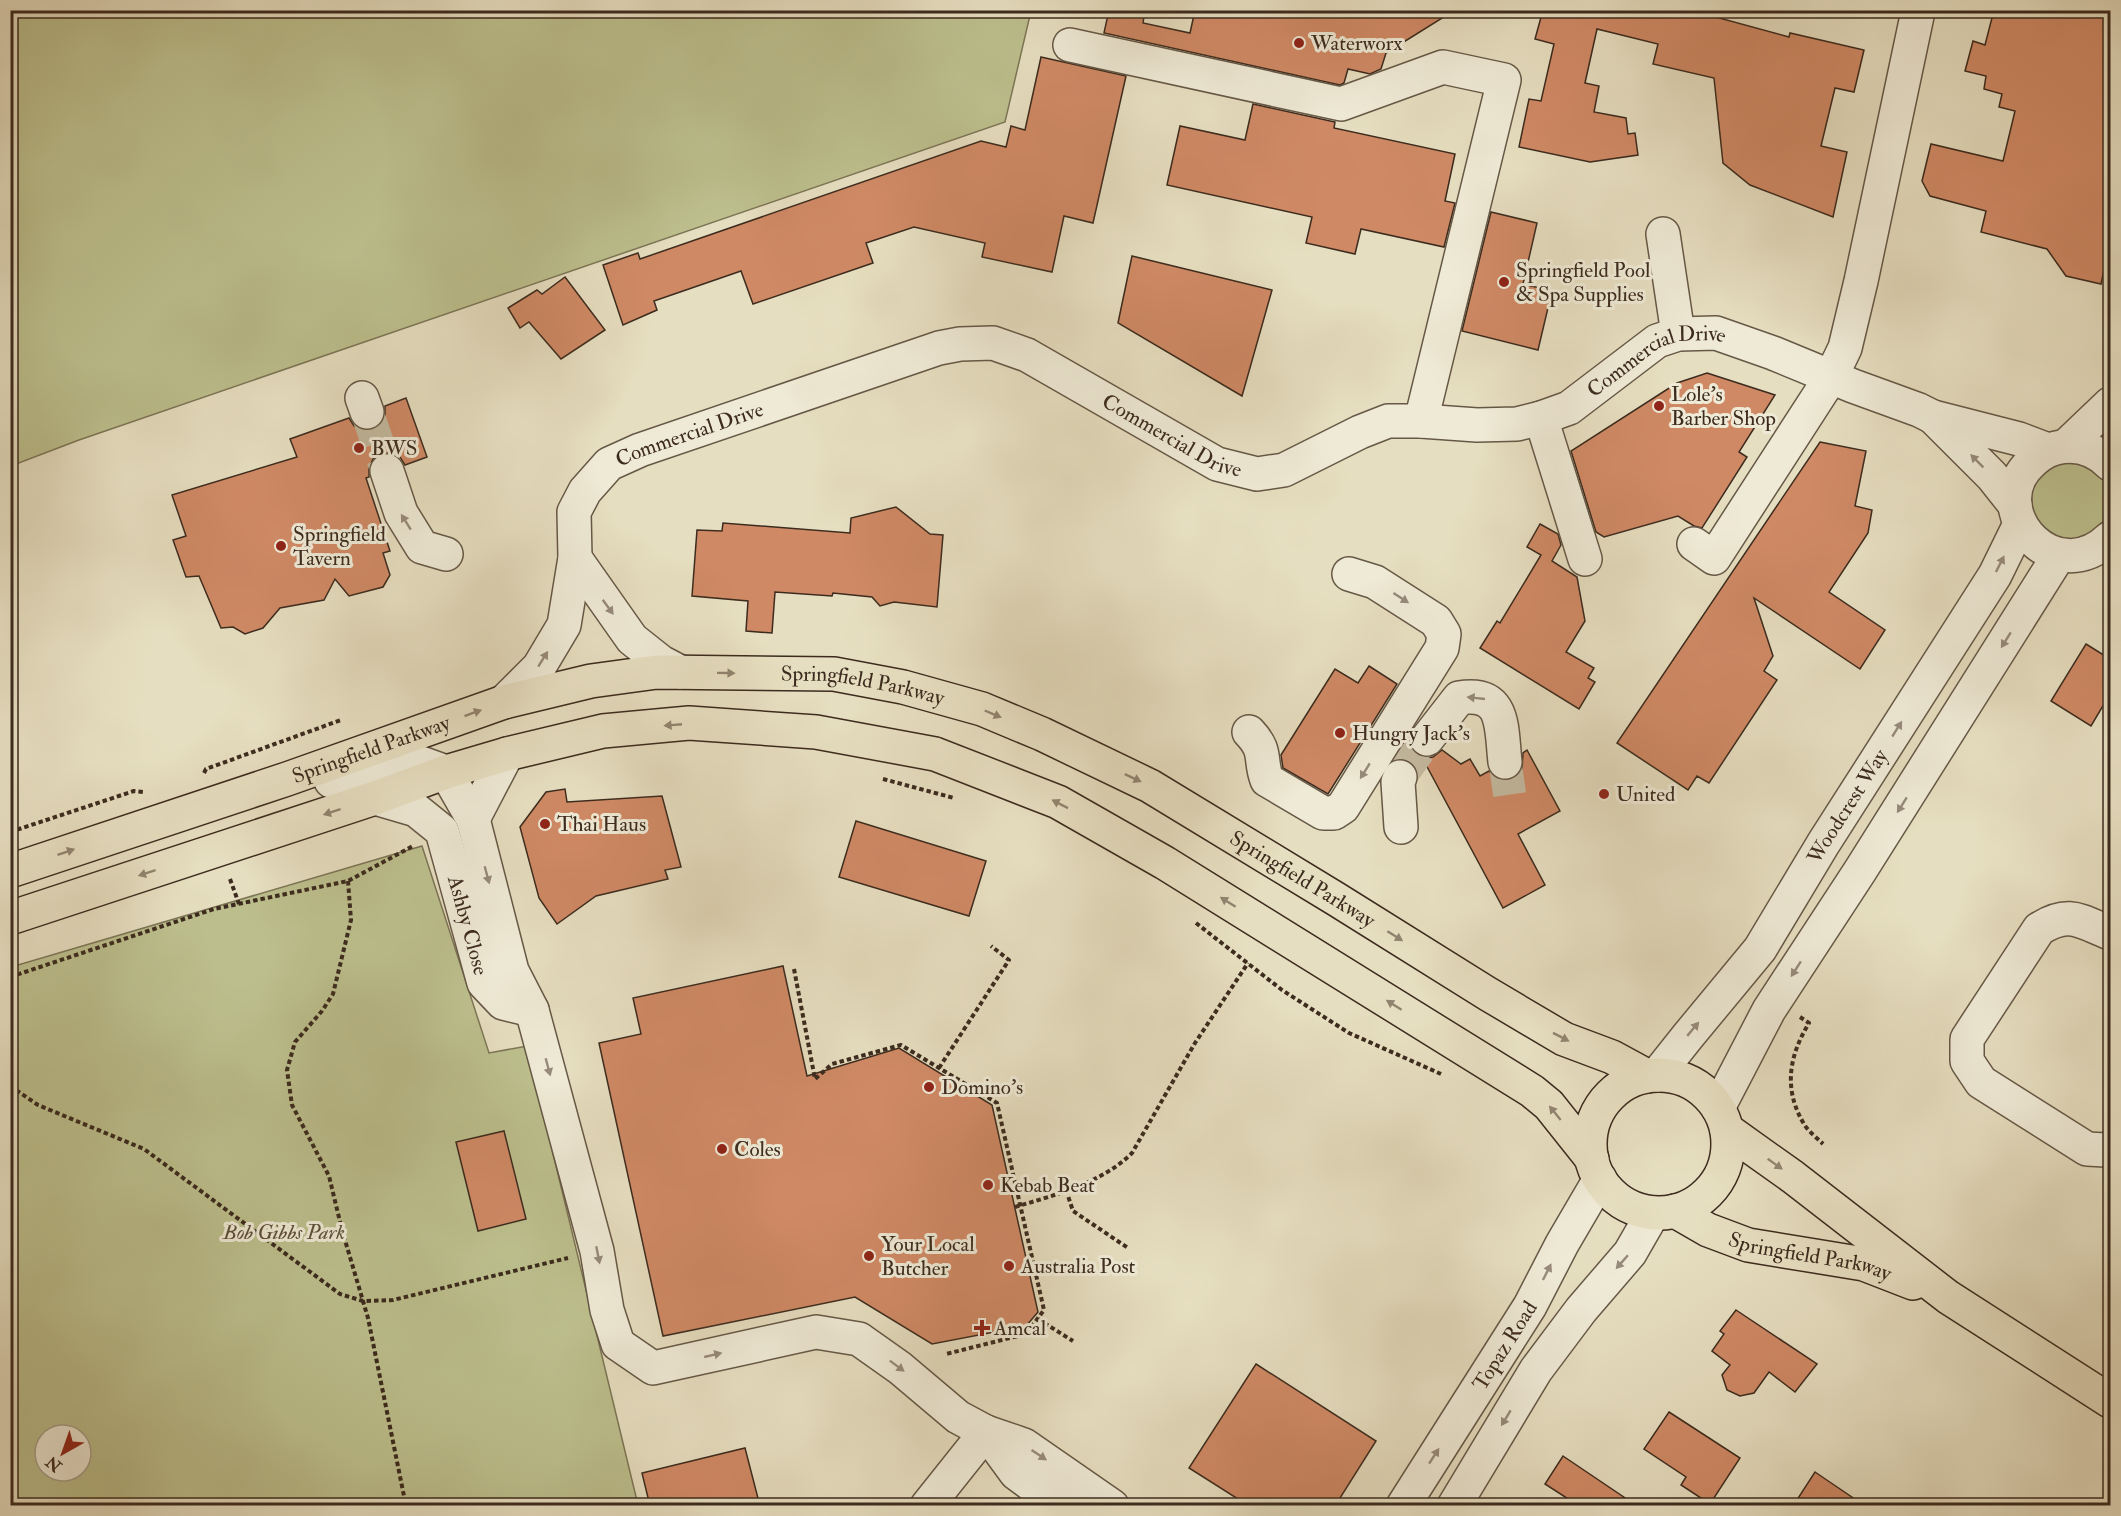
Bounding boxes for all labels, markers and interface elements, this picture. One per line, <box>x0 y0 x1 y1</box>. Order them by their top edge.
place label: Waterworx <box>1310 30 1403 57</box>
marker: Waterworx <box>1292 36 1306 50</box>
place label: Springfield Pool & Spa Supplies <box>1516 257 1651 308</box>
marker: Springfield Pool & Spa Supplies <box>1497 275 1511 289</box>
street label: Commercial Drive <box>1582 320 1730 404</box>
place label: Lole's Barber Shop <box>1671 381 1776 432</box>
street label: Commercial Drive <box>1097 388 1245 484</box>
street label: Commercial Drive <box>611 396 767 473</box>
marker: Lole's Barber Shop <box>1652 399 1666 413</box>
place label: BWS <box>371 435 418 462</box>
marker: BWS <box>352 441 366 455</box>
one-way arrow <box>1970 454 1984 468</box>
one-way arrow <box>401 514 412 530</box>
place label: Springfield Tavern <box>293 521 386 572</box>
marker: Springfield Tavern <box>274 539 288 553</box>
one-way arrow <box>1995 555 2005 572</box>
one-way arrow <box>1393 593 1410 604</box>
one-way arrow <box>602 598 614 614</box>
one-way arrow <box>2001 632 2012 648</box>
one-way arrow <box>538 651 549 667</box>
street label: Springfield Parkway <box>781 660 948 712</box>
one-way arrow <box>716 668 735 677</box>
one-way arrow <box>1466 693 1485 703</box>
one-way arrow <box>464 708 482 718</box>
street label: Springfield Parkway <box>288 709 455 790</box>
one-way arrow <box>985 709 1003 719</box>
one-way arrow <box>664 720 683 730</box>
place label: Hungry Jack's <box>1352 720 1470 747</box>
one-way arrow <box>1891 721 1902 737</box>
marker: Hungry Jack's <box>1333 726 1347 740</box>
street label: Woodcrest Way <box>1801 744 1895 870</box>
one-way arrow <box>1360 763 1371 779</box>
one-way arrow <box>1125 773 1142 782</box>
place label: United <box>1616 781 1676 808</box>
marker: United <box>1597 787 1611 801</box>
one-way arrow <box>1897 797 1908 813</box>
one-way arrow <box>1051 799 1068 809</box>
one-way arrow <box>323 808 341 818</box>
place label: Thai Haus <box>557 811 646 838</box>
marker: Thai Haus <box>538 817 552 831</box>
street label: Springfield Parkway <box>1225 825 1381 935</box>
one-way arrow <box>57 847 75 856</box>
one-way arrow <box>483 867 492 885</box>
one-way arrow <box>138 869 156 878</box>
street label: Ashby Close <box>441 872 494 978</box>
one-way arrow <box>1220 896 1236 907</box>
one-way arrow <box>1387 930 1403 941</box>
one-way arrow <box>1790 960 1802 976</box>
one-way arrow <box>1386 999 1402 1010</box>
one-way arrow <box>1687 1021 1700 1037</box>
one-way arrow <box>1553 1032 1570 1041</box>
one-way arrow <box>544 1058 554 1076</box>
place label: Domino's <box>941 1074 1023 1101</box>
marker: Domino's <box>922 1080 936 1094</box>
one-way arrow <box>1549 1105 1562 1121</box>
place label: Coles <box>734 1136 781 1163</box>
marker: Coles <box>715 1142 729 1156</box>
one-way arrow <box>1766 1158 1782 1170</box>
place label: Kebab Beat <box>1000 1172 1095 1199</box>
marker: Kebab Beat <box>981 1178 995 1192</box>
park label: Bob Gibbs Park <box>222 1219 345 1246</box>
street label: Springfield Parkway <box>1725 1226 1896 1288</box>
place label: Your Local Butcher <box>881 1231 975 1282</box>
one-way arrow <box>594 1246 603 1265</box>
marker: Your Local Butcher <box>862 1249 876 1263</box>
place label: Australia Post <box>1020 1253 1136 1280</box>
one-way arrow <box>1616 1254 1629 1269</box>
marker: Australia Post <box>1002 1259 1016 1273</box>
one-way arrow <box>1542 1264 1552 1281</box>
street label: Topaz Road <box>1467 1296 1544 1396</box>
place label: Amcal <box>993 1315 1047 1342</box>
marker: Amcal <box>975 1321 989 1335</box>
one-way arrow <box>704 1350 723 1360</box>
one-way arrow <box>889 1360 904 1372</box>
one-way arrow <box>1501 1410 1512 1426</box>
north arrow <box>33 1423 93 1483</box>
one-way arrow <box>1428 1448 1439 1464</box>
one-way arrow <box>1031 1449 1047 1460</box>
text: N <box>42 1451 67 1477</box>

